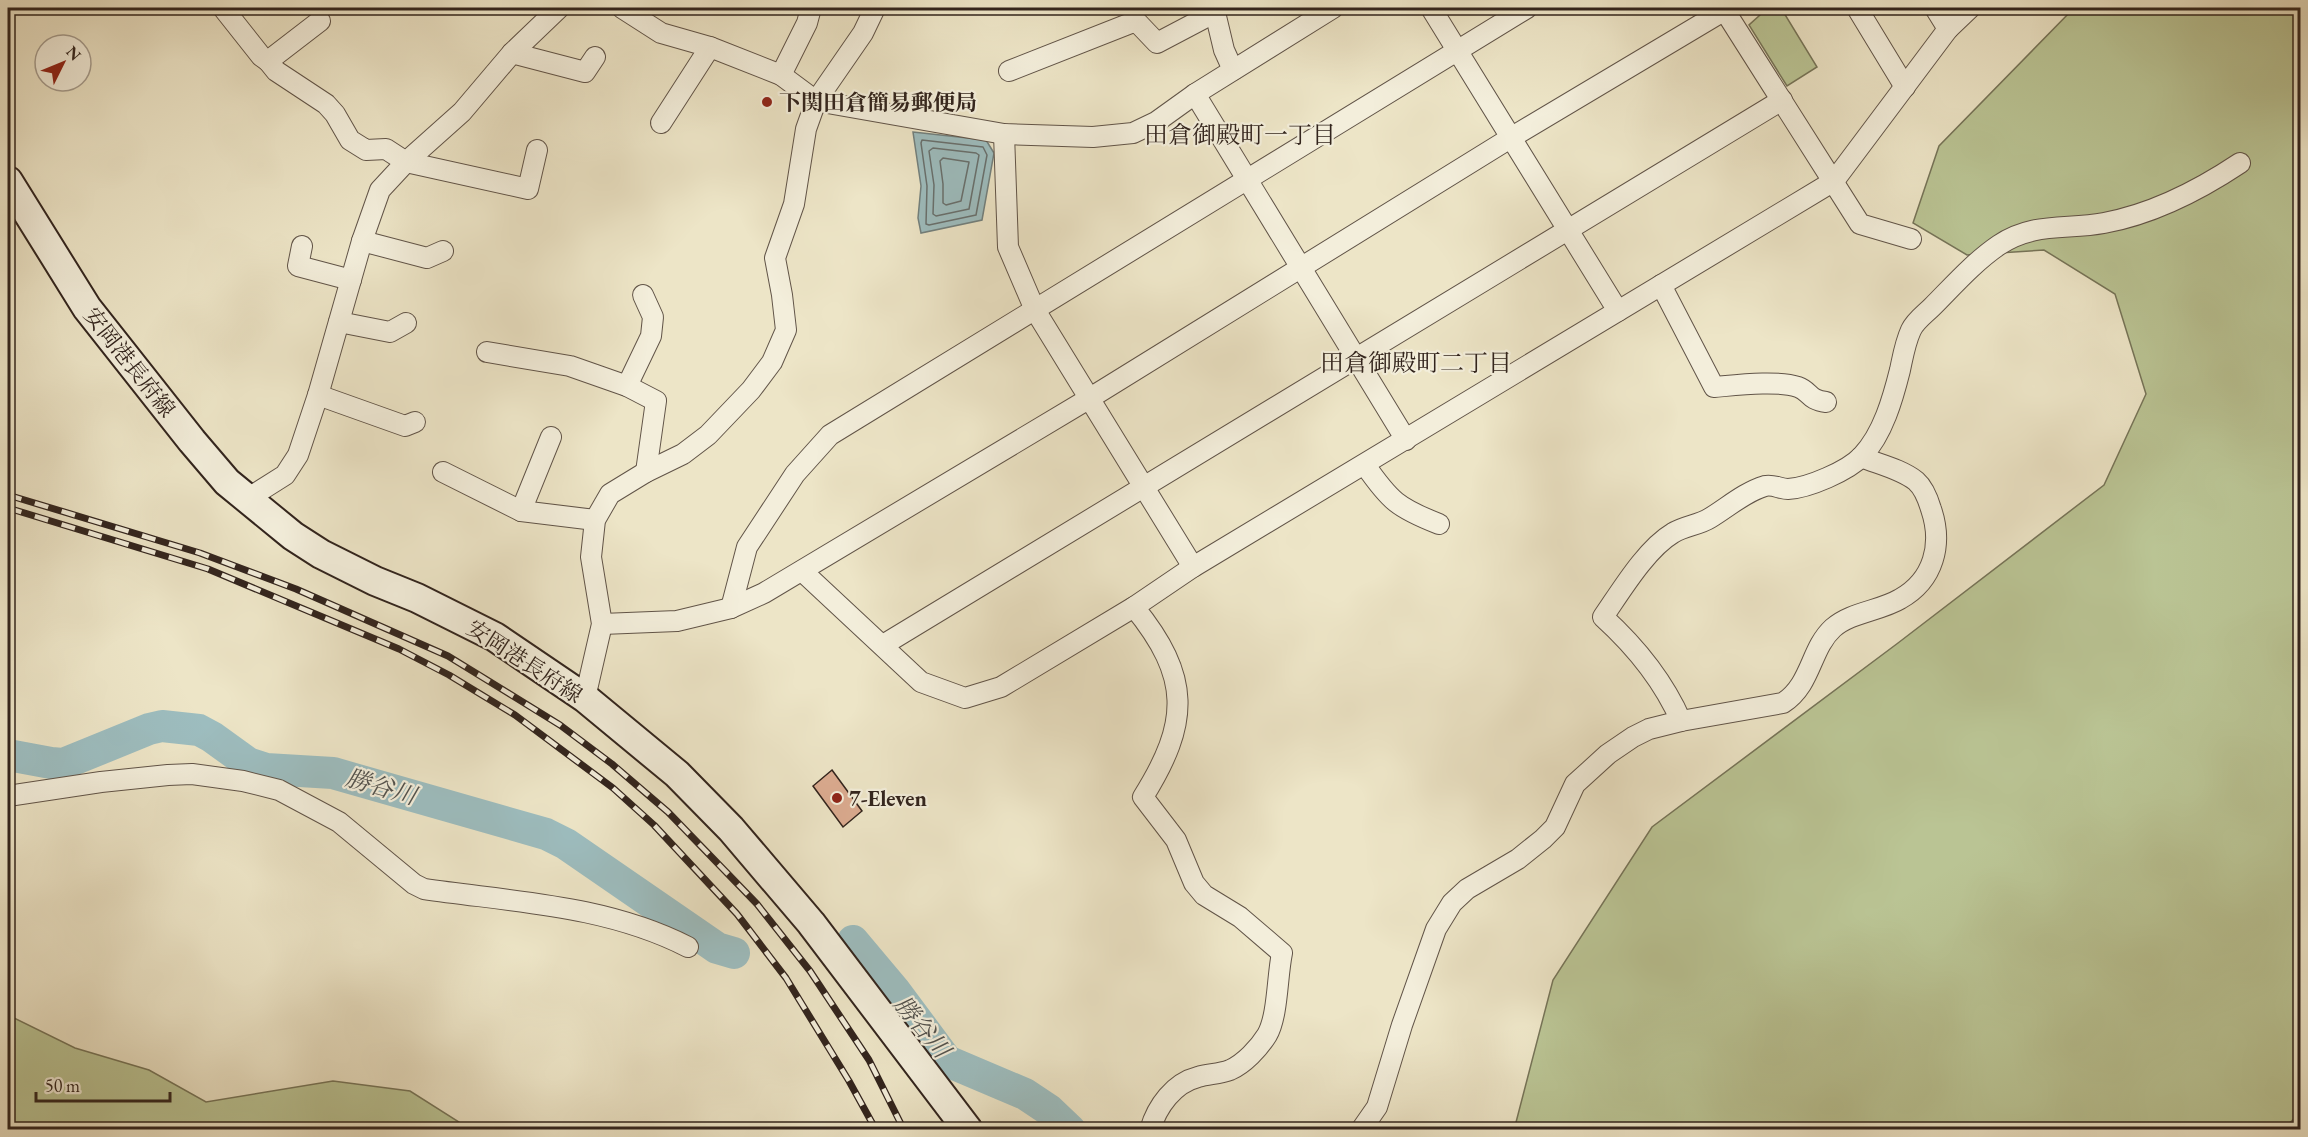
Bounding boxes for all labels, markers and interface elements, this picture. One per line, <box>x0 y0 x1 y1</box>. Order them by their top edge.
north arrow <box>33 33 93 93</box>
text: N <box>62 41 86 65</box>
place label: 下関田倉簡易郵便局 <box>779 88 977 117</box>
marker: 下関田倉簡易郵便局 <box>760 95 774 109</box>
district label: 田倉御殿町一丁目 <box>1144 119 1336 150</box>
street label: 安岡港長府線 <box>78 301 182 423</box>
district label: 田倉御殿町二丁目 <box>1320 347 1512 378</box>
street label: 安岡港長府線 <box>461 613 588 710</box>
water label: 勝谷川 <box>342 762 423 812</box>
place label: 7-Eleven <box>849 784 927 813</box>
marker: 7-Eleven <box>830 791 844 805</box>
water label: 勝谷川 <box>887 989 959 1067</box>
scale bar <box>36 1065 170 1103</box>
text: 50 m <box>45 1074 80 1097</box>

